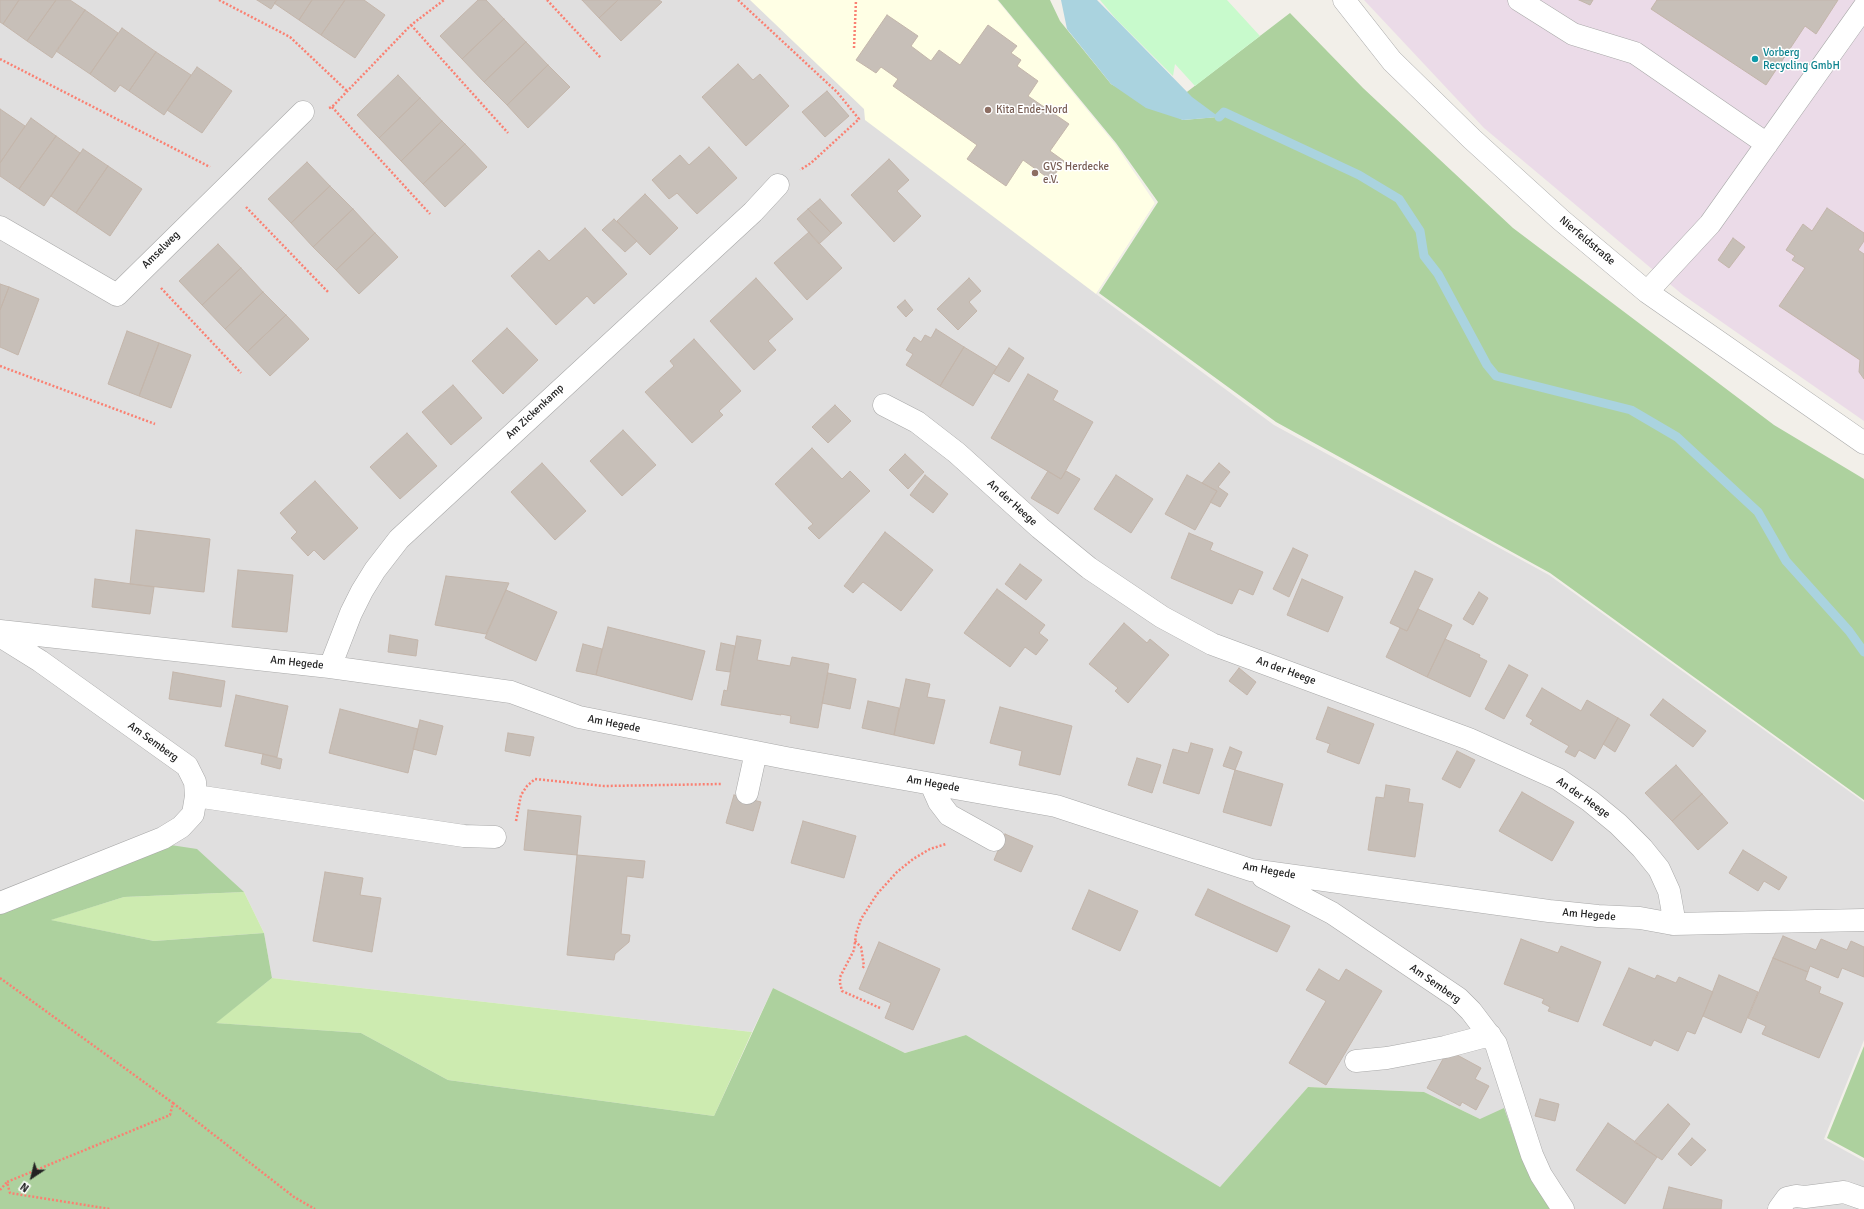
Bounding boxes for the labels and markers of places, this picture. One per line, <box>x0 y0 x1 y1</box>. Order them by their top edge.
place label: Vorberg Recycling GmbH <box>1763 46 1840 72</box>
marker: Vorberg Recycling GmbH <box>1750 54 1760 64</box>
place label: Kita Ende-Nord <box>996 103 1068 117</box>
marker: Kita Ende-Nord <box>983 105 993 115</box>
place label: GVS Herdecke e.V. <box>1043 160 1109 186</box>
marker: GVS Herdecke e.V. <box>1030 168 1040 178</box>

